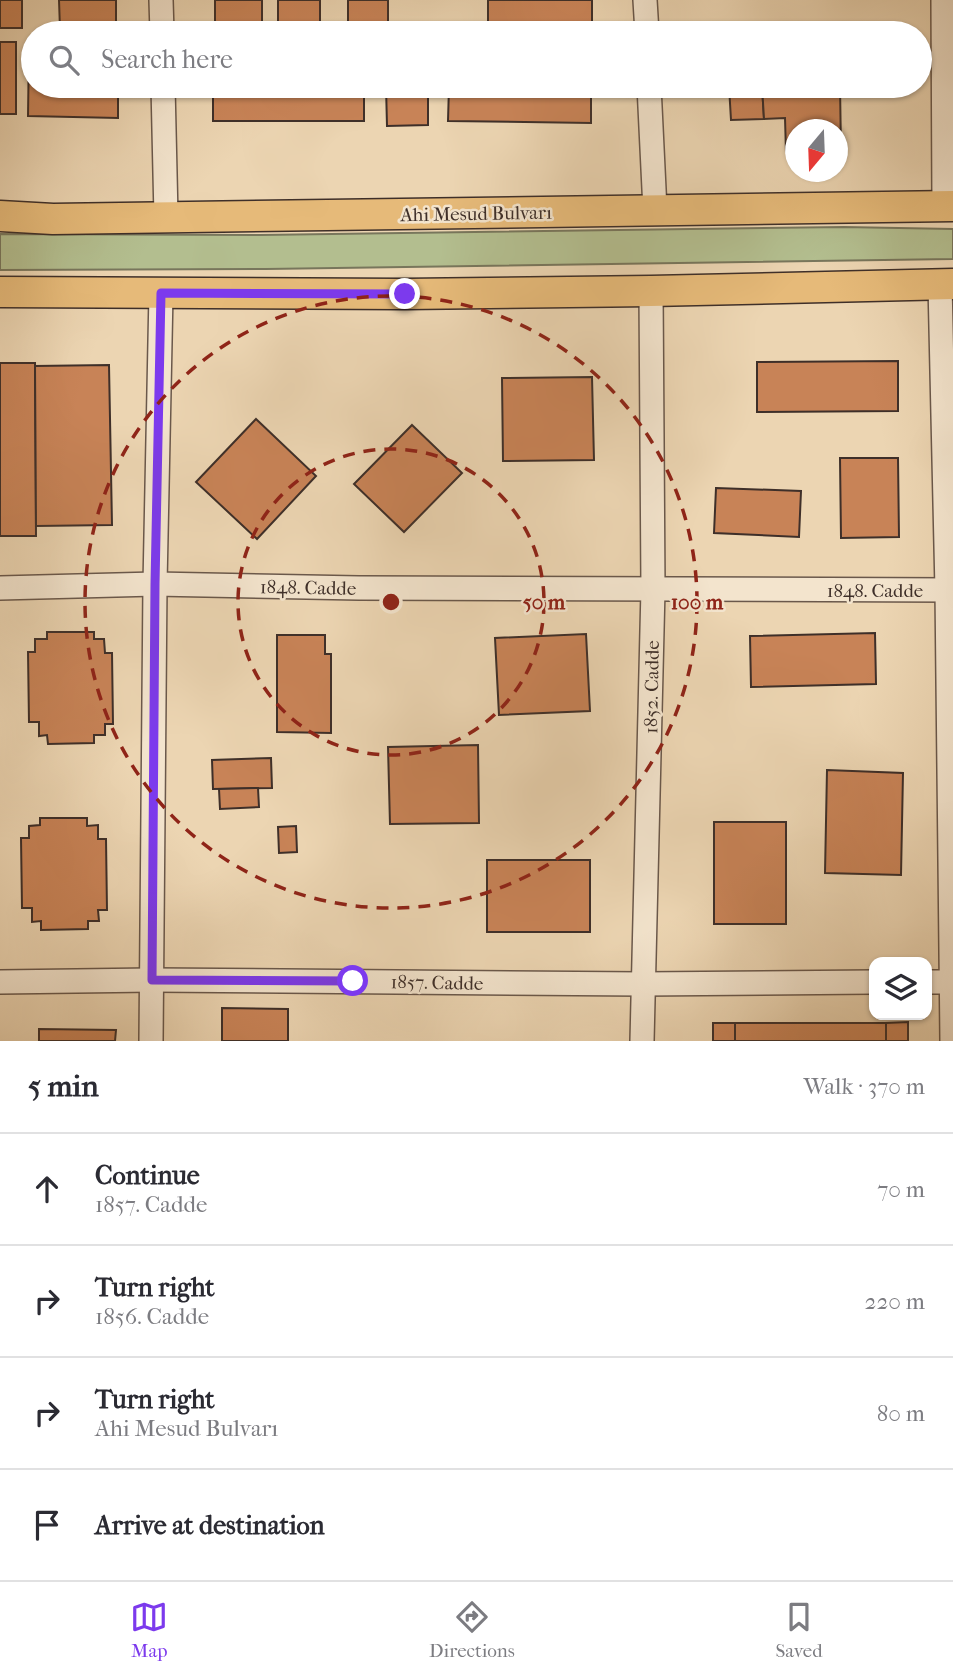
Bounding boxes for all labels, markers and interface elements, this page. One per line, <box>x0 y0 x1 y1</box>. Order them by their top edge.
search box <box>21 21 932 98</box>
icon: search <box>45 41 83 79</box>
text: Search here <box>101 44 233 75</box>
north arrow <box>785 119 848 182</box>
street label: Ahi Mesud Bulvarı <box>399 202 552 226</box>
route end <box>389 278 420 309</box>
street label: 1848. Cadde <box>260 576 356 600</box>
street label: 1848. Cadde <box>827 580 923 602</box>
centre of rings <box>379 590 403 614</box>
text: 50 m <box>523 590 566 614</box>
text: 100 m <box>671 590 724 614</box>
street label: 1852. Cadde <box>640 640 664 734</box>
map controls <box>869 957 932 1020</box>
button: layers <box>869 957 932 1020</box>
route start <box>337 965 368 996</box>
street label: 1857. Cadde <box>390 971 484 995</box>
text: 5 min <box>28 1069 99 1104</box>
text: Walk · 370 m <box>803 1073 925 1100</box>
text: Continue <box>95 1160 200 1191</box>
icon: ahead <box>28 1170 66 1208</box>
text: 70 m <box>877 1176 925 1203</box>
text: 1857. Cadde <box>95 1191 207 1218</box>
text: Turn right <box>95 1272 215 1303</box>
icon: right <box>28 1282 66 1320</box>
text: 220 m <box>865 1288 925 1315</box>
text: 1856. Cadde <box>95 1303 209 1330</box>
text: Turn right <box>95 1384 215 1415</box>
icon: right <box>28 1394 66 1432</box>
text: 80 m <box>877 1400 925 1427</box>
text: Ahi Mesud Bulvarı <box>95 1415 278 1442</box>
icon: arrive <box>28 1506 66 1544</box>
text: Arrive at destination <box>95 1510 325 1541</box>
tab: Map <box>130 1598 168 1662</box>
tab: Directions <box>429 1598 515 1662</box>
tab: Saved <box>775 1598 823 1662</box>

